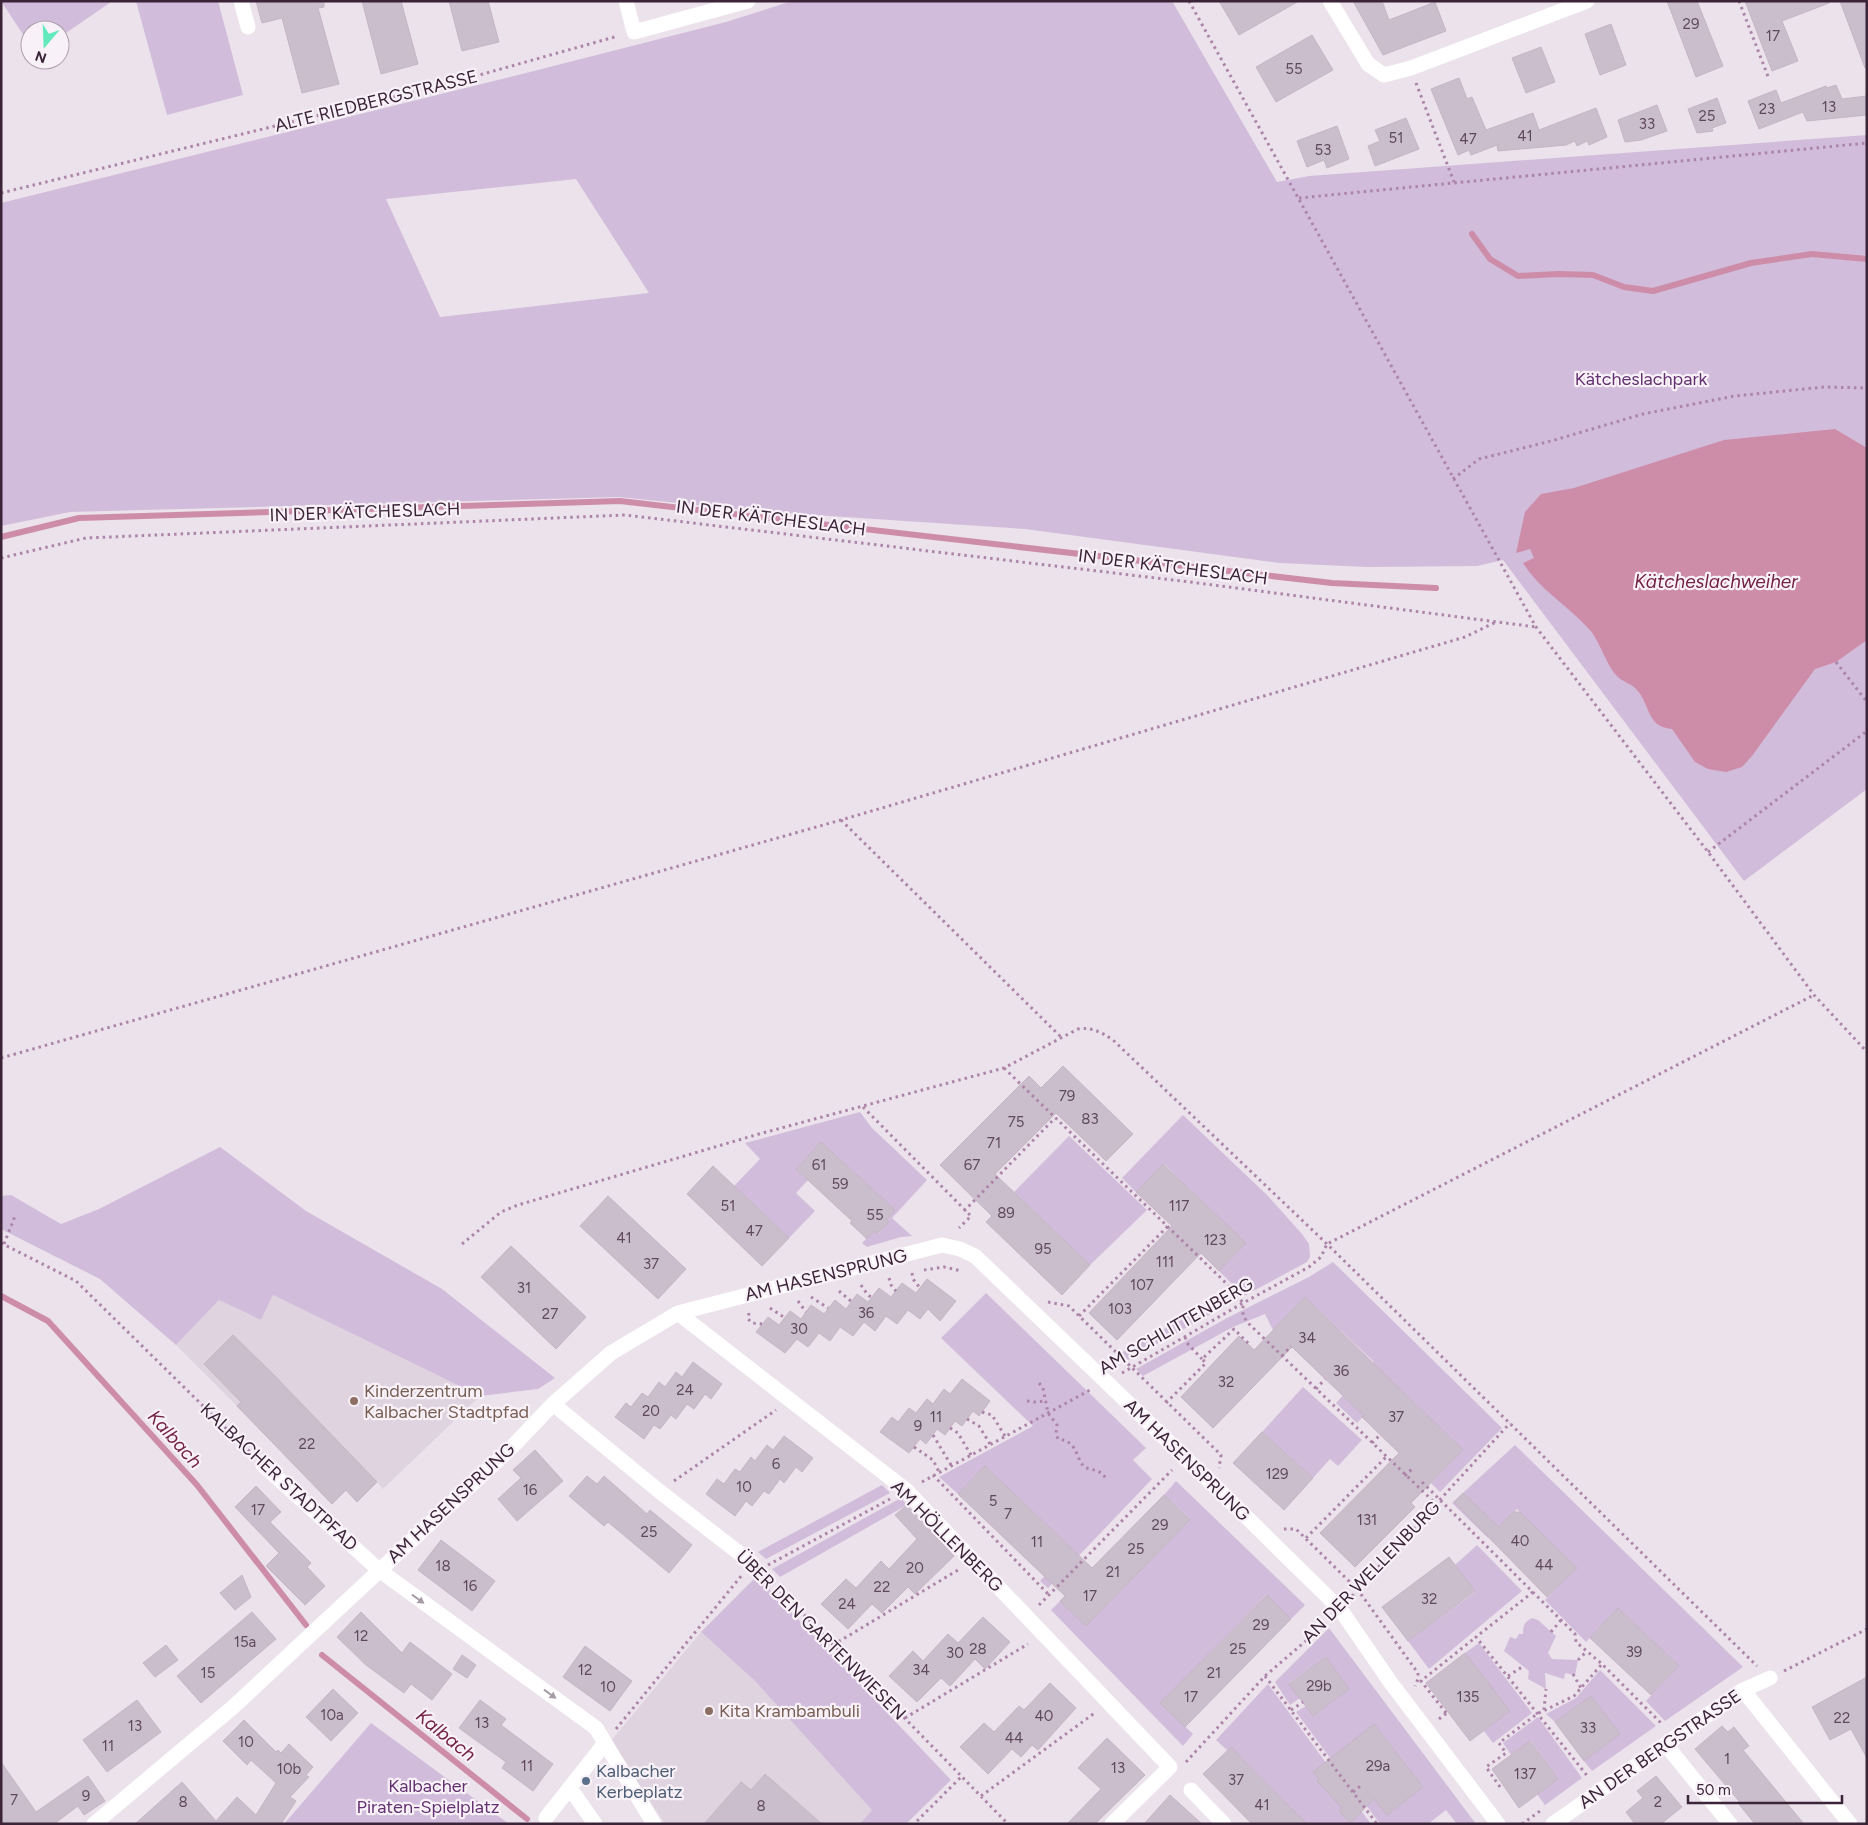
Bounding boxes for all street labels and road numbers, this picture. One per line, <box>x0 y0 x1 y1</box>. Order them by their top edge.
street label: ALTE RIEDBERGSTRASSE <box>272 65 480 137</box>
street label: IN DER KÄTCHESLACH <box>675 495 867 541</box>
street label: IN DER KÄTCHESLACH <box>269 498 461 526</box>
street label: IN DER KÄTCHESLACH <box>1077 544 1269 590</box>
street label: AM HASENSPRUNG <box>743 1244 910 1306</box>
street label: AM SCHLITTENBERG <box>1095 1273 1257 1379</box>
street label: AM HASENSPRUNG <box>1120 1394 1255 1526</box>
street label: KALBACHER STADTPFAD <box>196 1398 362 1556</box>
street label: AM HASENSPRUNG <box>383 1438 520 1568</box>
street label: AM HÖLLENBERG <box>886 1475 1008 1597</box>
street label: AN DER WELLENBURG <box>1297 1496 1445 1648</box>
street label: ÜBER DEN GARTENWIESEN <box>731 1545 911 1725</box>
street label: AN DER BERGSTRASSE <box>1575 1685 1745 1813</box>

